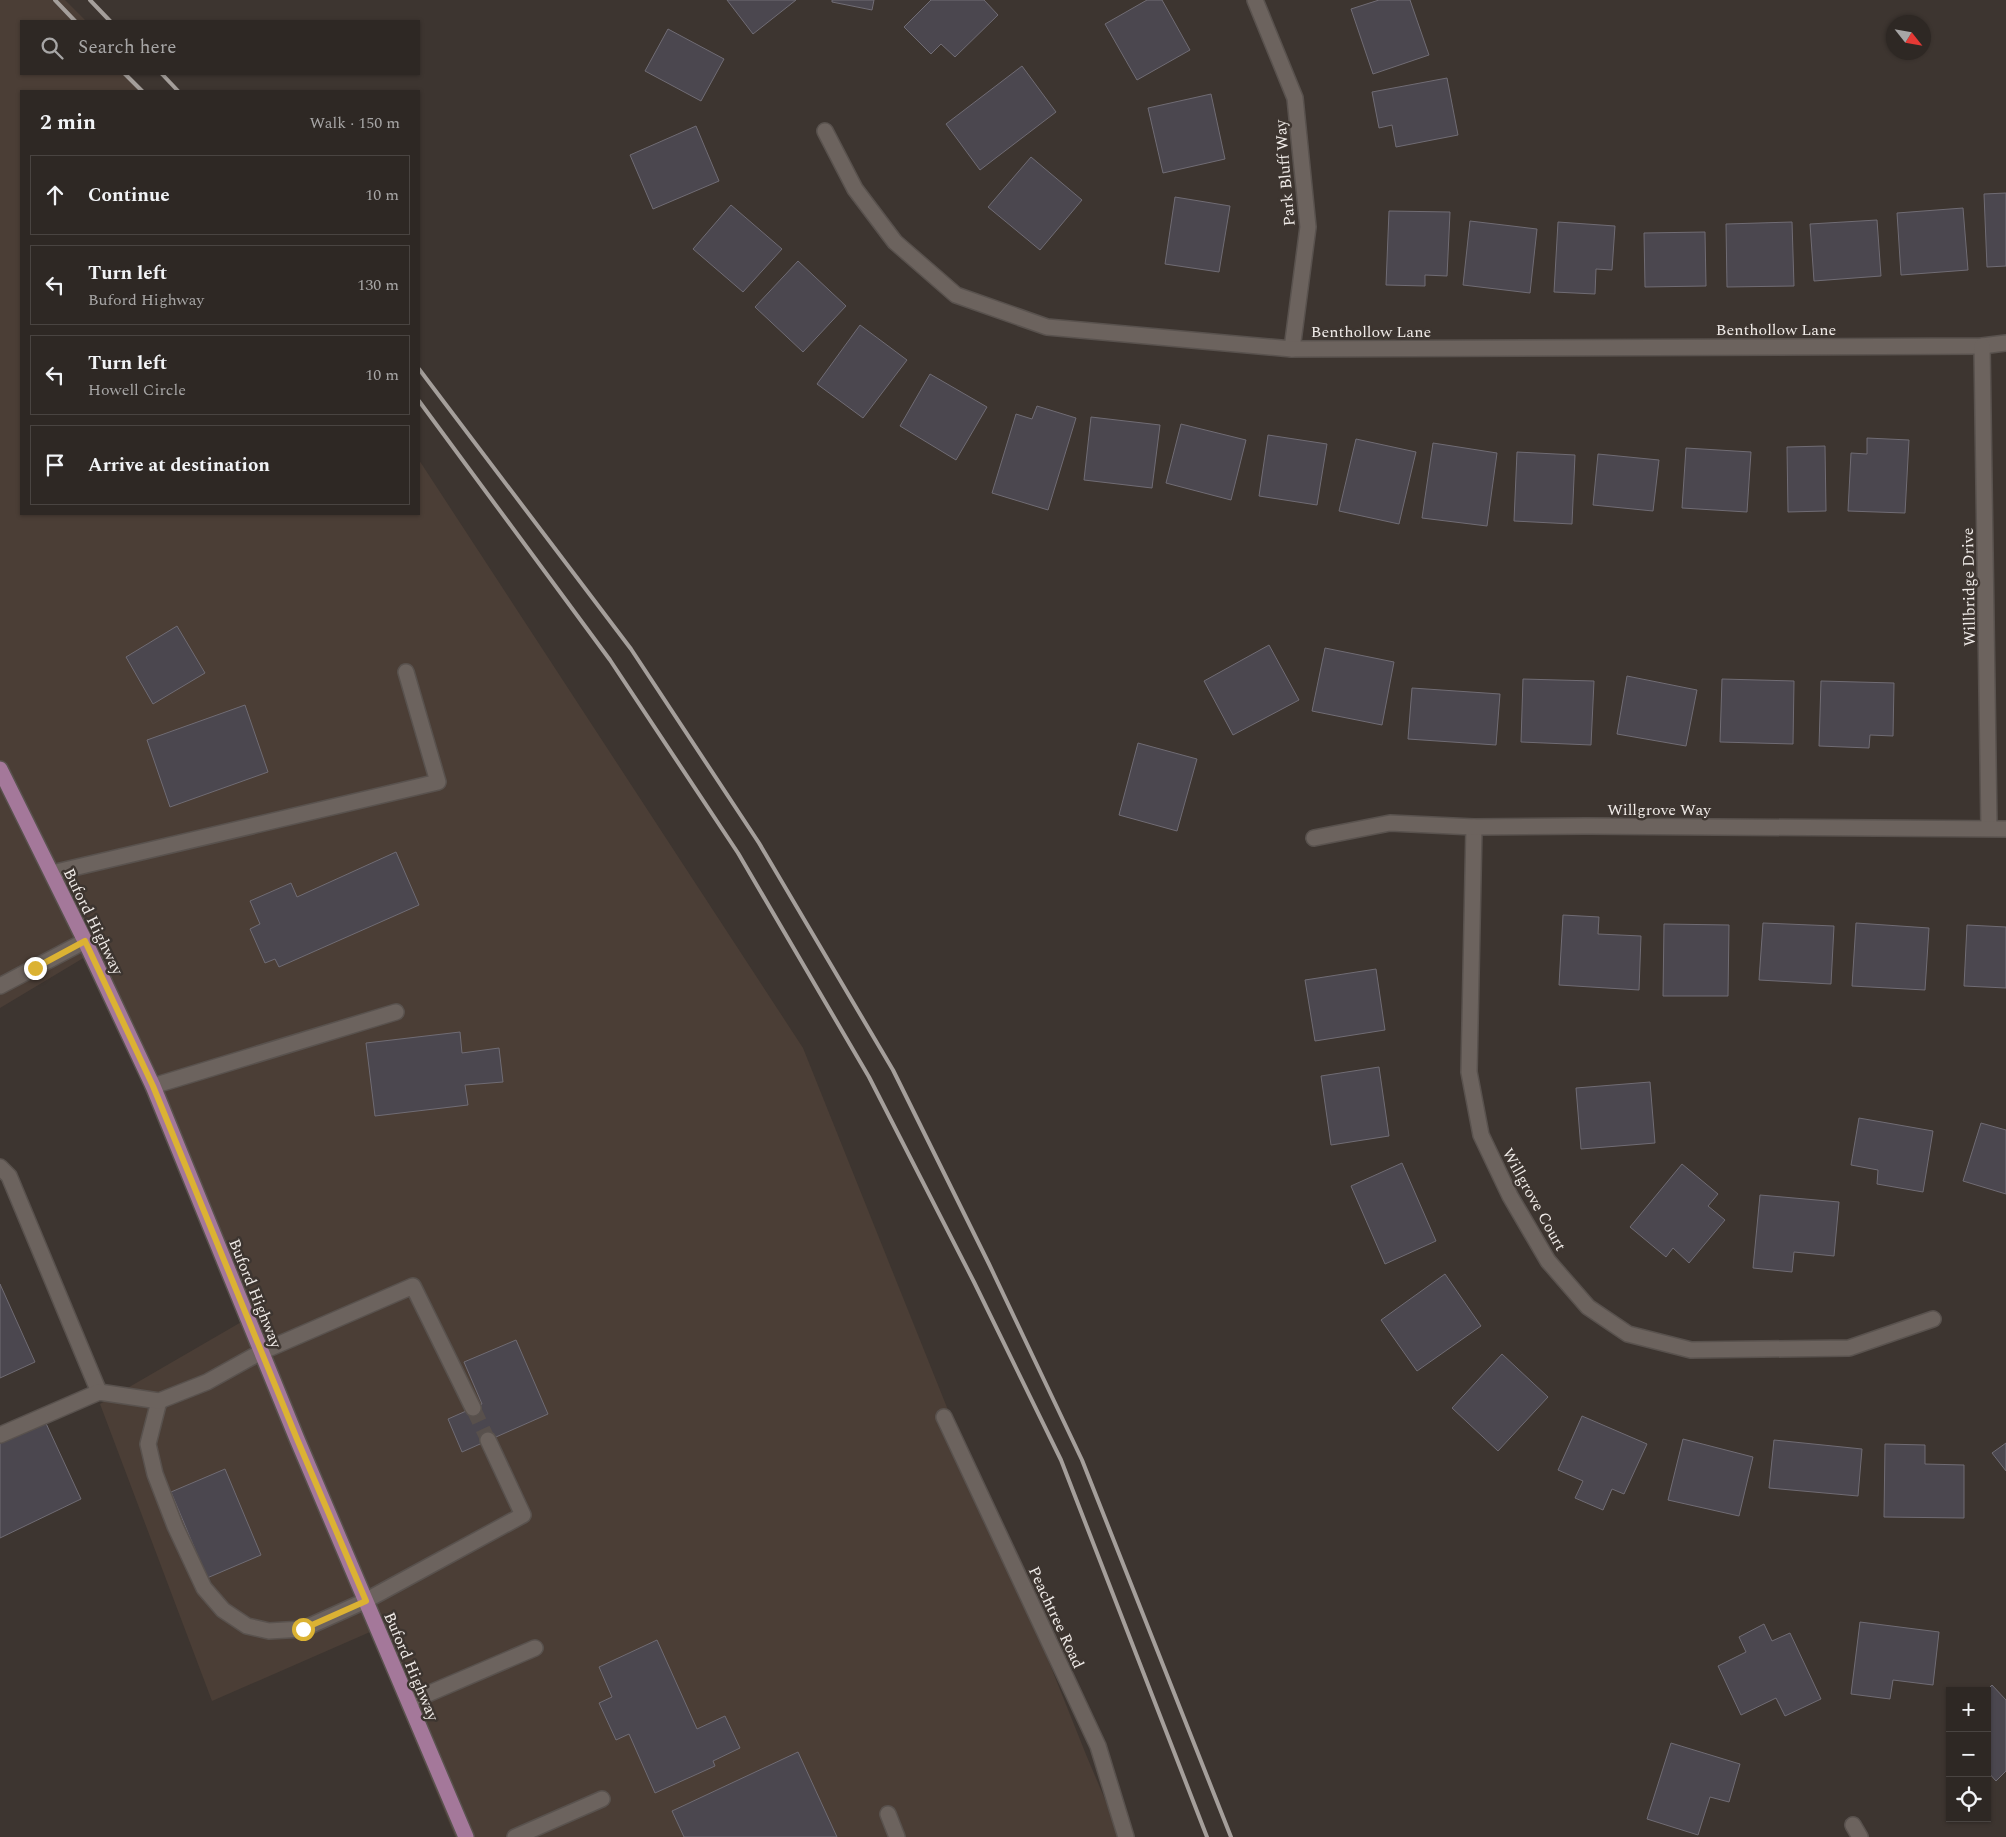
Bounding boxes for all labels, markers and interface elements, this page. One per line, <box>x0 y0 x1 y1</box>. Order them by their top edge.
north arrow <box>1886 15 1931 60</box>
search box <box>20 20 420 75</box>
text: Search here <box>78 33 177 62</box>
icon: search <box>38 34 66 62</box>
text: 2 min <box>40 107 96 139</box>
text: Walk · 150 m <box>309 111 400 135</box>
street label: Park Bluff Way <box>1268 117 1302 227</box>
icon: ahead <box>41 181 69 209</box>
text: Continue <box>88 181 170 210</box>
text: 10 m <box>365 183 399 207</box>
text: Turn left <box>88 259 167 288</box>
icon: left <box>41 271 69 299</box>
text: 130 m <box>357 273 399 297</box>
text: Buford Highway <box>88 288 204 312</box>
street label: Benthollow Lane <box>1716 318 1836 342</box>
street label: Benthollow Lane <box>1311 320 1431 344</box>
text: Turn left <box>88 349 167 378</box>
icon: left <box>41 361 69 389</box>
text: 10 m <box>365 363 399 387</box>
text: Howell Circle <box>88 378 186 402</box>
icon: arrive <box>41 451 69 479</box>
text: Arrive at destination <box>88 451 270 480</box>
street label: Willbridge Drive <box>1956 527 1982 647</box>
street label: Willgrove Way <box>1607 798 1712 822</box>
street label: Buford Highway <box>57 864 130 980</box>
route end <box>24 957 47 980</box>
street label: Willgrove Court <box>1496 1144 1572 1256</box>
street label: Buford Highway <box>222 1235 288 1353</box>
street label: Peachtree Road <box>1022 1562 1090 1672</box>
street label: Buford Highway <box>377 1608 445 1726</box>
route start <box>292 1618 315 1641</box>
map controls <box>1946 1687 1991 1822</box>
button: + <box>1946 1687 1991 1732</box>
button: − <box>1946 1732 1991 1777</box>
button: locate <box>1946 1777 1991 1822</box>

